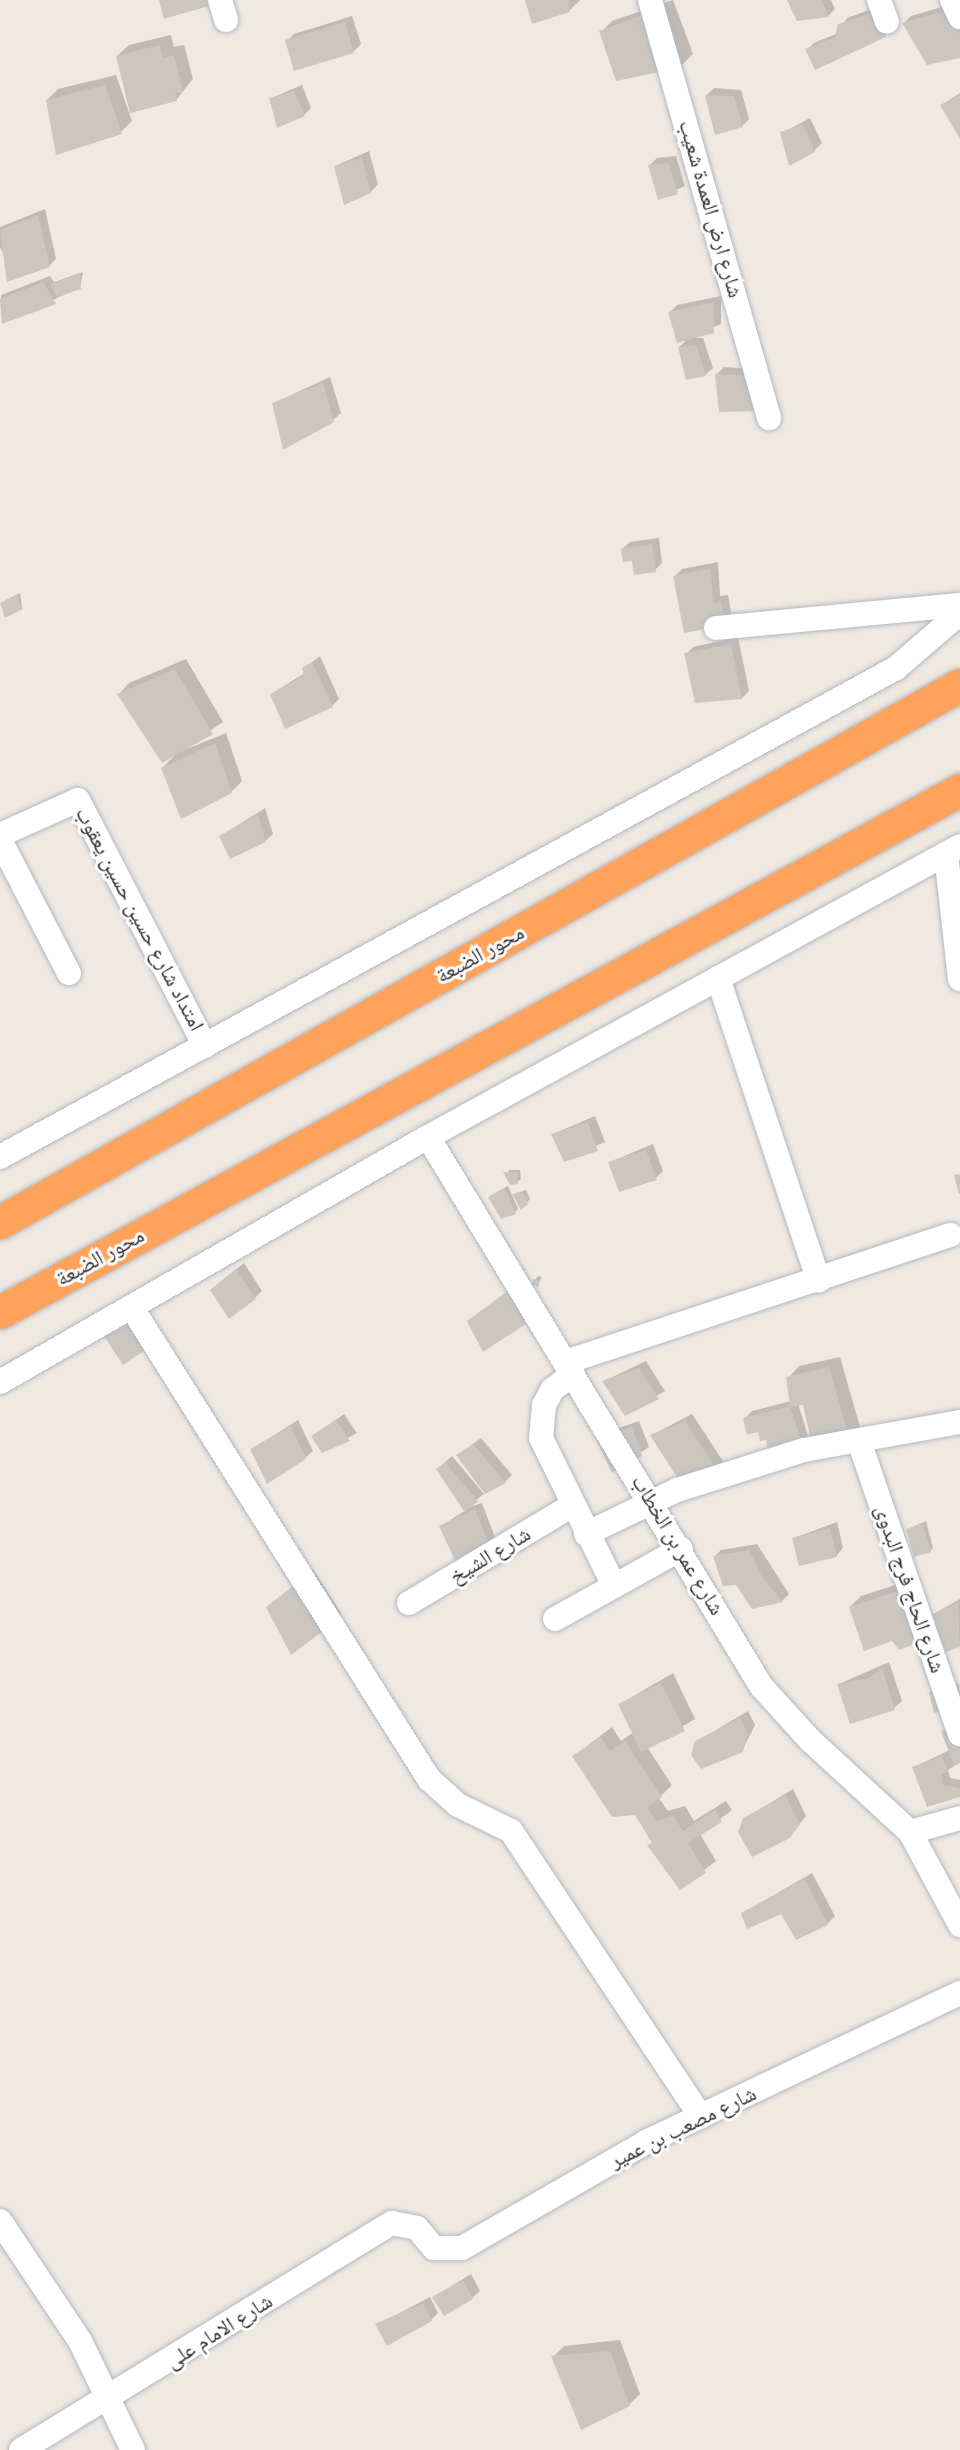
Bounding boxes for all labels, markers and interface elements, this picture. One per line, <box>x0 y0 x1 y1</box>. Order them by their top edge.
street label: شارع ارض العمدة شعيب <box>674 117 748 301</box>
street label: امتداد شارع حسين حسين يعقوب <box>70 803 210 1035</box>
street label: محور الضبعة <box>432 920 528 988</box>
street label: محور الضبعة <box>52 1223 148 1291</box>
street label: شارع عمر بن الخطاب <box>626 1470 730 1620</box>
street label: شارع الحاج فرج البدوى <box>869 1502 951 1676</box>
street label: شارع الشيخ <box>445 1521 535 1589</box>
street label: شارع مصعب بن عمير <box>606 2081 760 2173</box>
street label: شارع الامام على <box>161 2288 277 2374</box>

